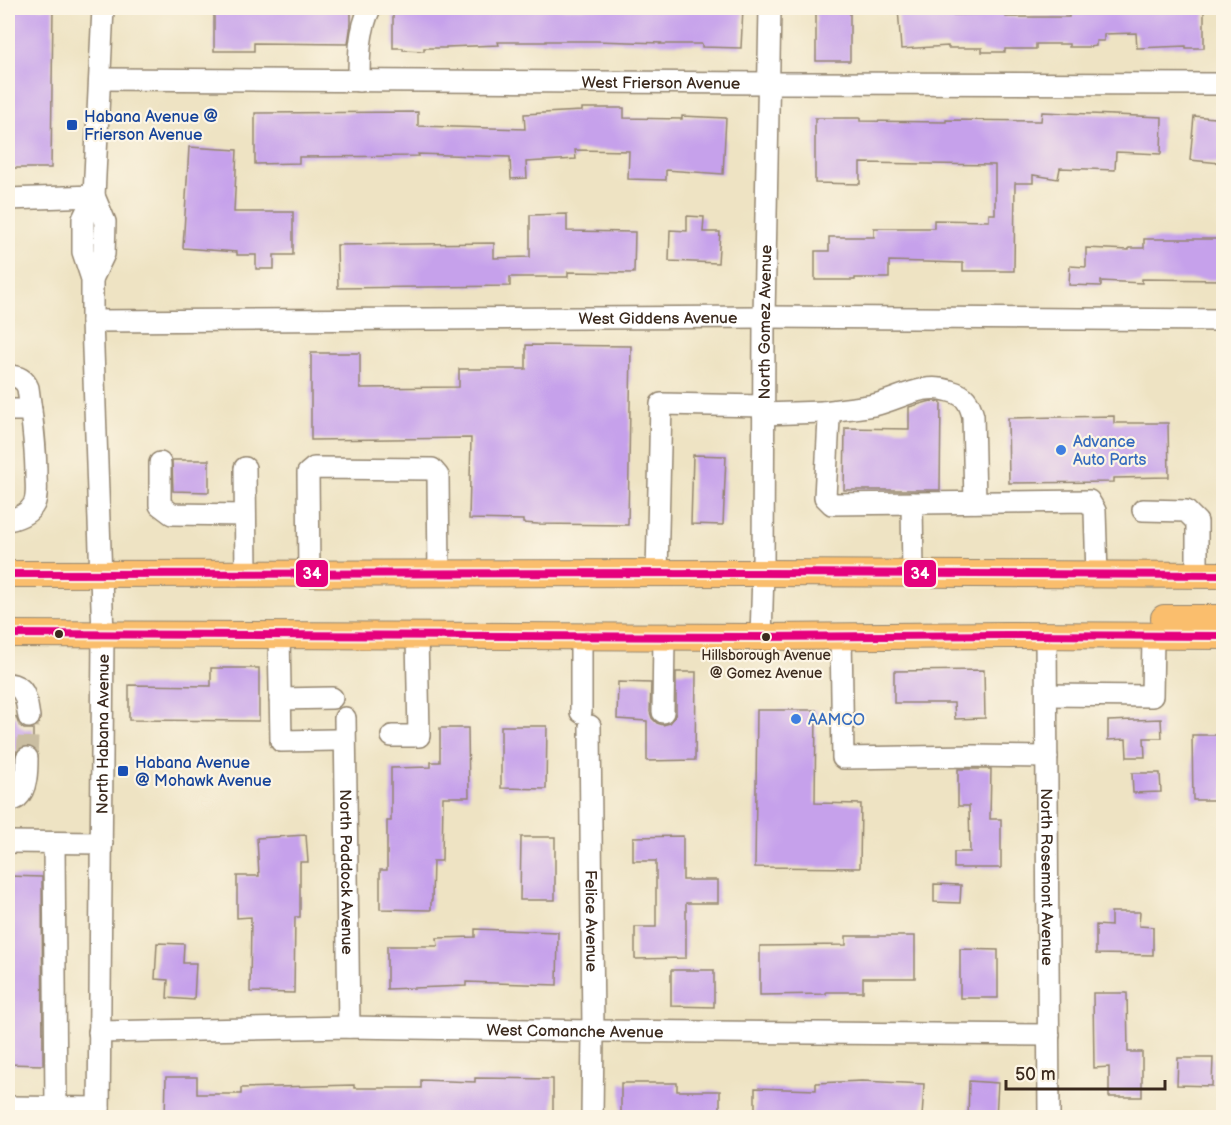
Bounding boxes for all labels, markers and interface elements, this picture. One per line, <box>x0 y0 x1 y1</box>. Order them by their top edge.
street label: West Frierson Avenue <box>581 74 741 94</box>
place label: Habana Avenue @ Frierson Avenue <box>84 108 218 145</box>
marker: Habana Avenue @ Frierson Avenue <box>65 118 79 132</box>
street label: North Gomez Avenue <box>756 244 776 399</box>
street label: West Giddens Avenue <box>578 309 738 329</box>
place label: Advance Auto Parts <box>1073 433 1147 470</box>
marker: Advance Auto Parts <box>1054 443 1068 457</box>
line badge: 34 <box>295 559 329 588</box>
line badge: 34 <box>903 559 937 588</box>
text: 34 <box>303 565 322 584</box>
text: 34 <box>911 565 930 584</box>
unlabelled marker <box>53 628 65 640</box>
marker: Hillsborough Avenue @ Gomez Avenue <box>760 631 772 643</box>
place label: Hillsborough Avenue @ Gomez Avenue <box>701 647 831 682</box>
street label: North Habana Avenue <box>94 653 114 814</box>
place label: AAMCO <box>808 711 865 730</box>
marker: AAMCO <box>789 712 803 726</box>
place label: Habana Avenue @ Mohawk Avenue <box>135 754 272 791</box>
marker: Habana Avenue @ Mohawk Avenue <box>116 764 130 778</box>
street label: North Rosemont Avenue <box>1036 788 1056 966</box>
street label: North Paddock Avenue <box>335 789 356 955</box>
street label: Felice Avenue <box>580 870 600 973</box>
street label: West Comanche Avenue <box>486 1021 664 1043</box>
scale bar <box>1006 1053 1165 1091</box>
text: 50 m <box>1015 1064 1056 1085</box>

